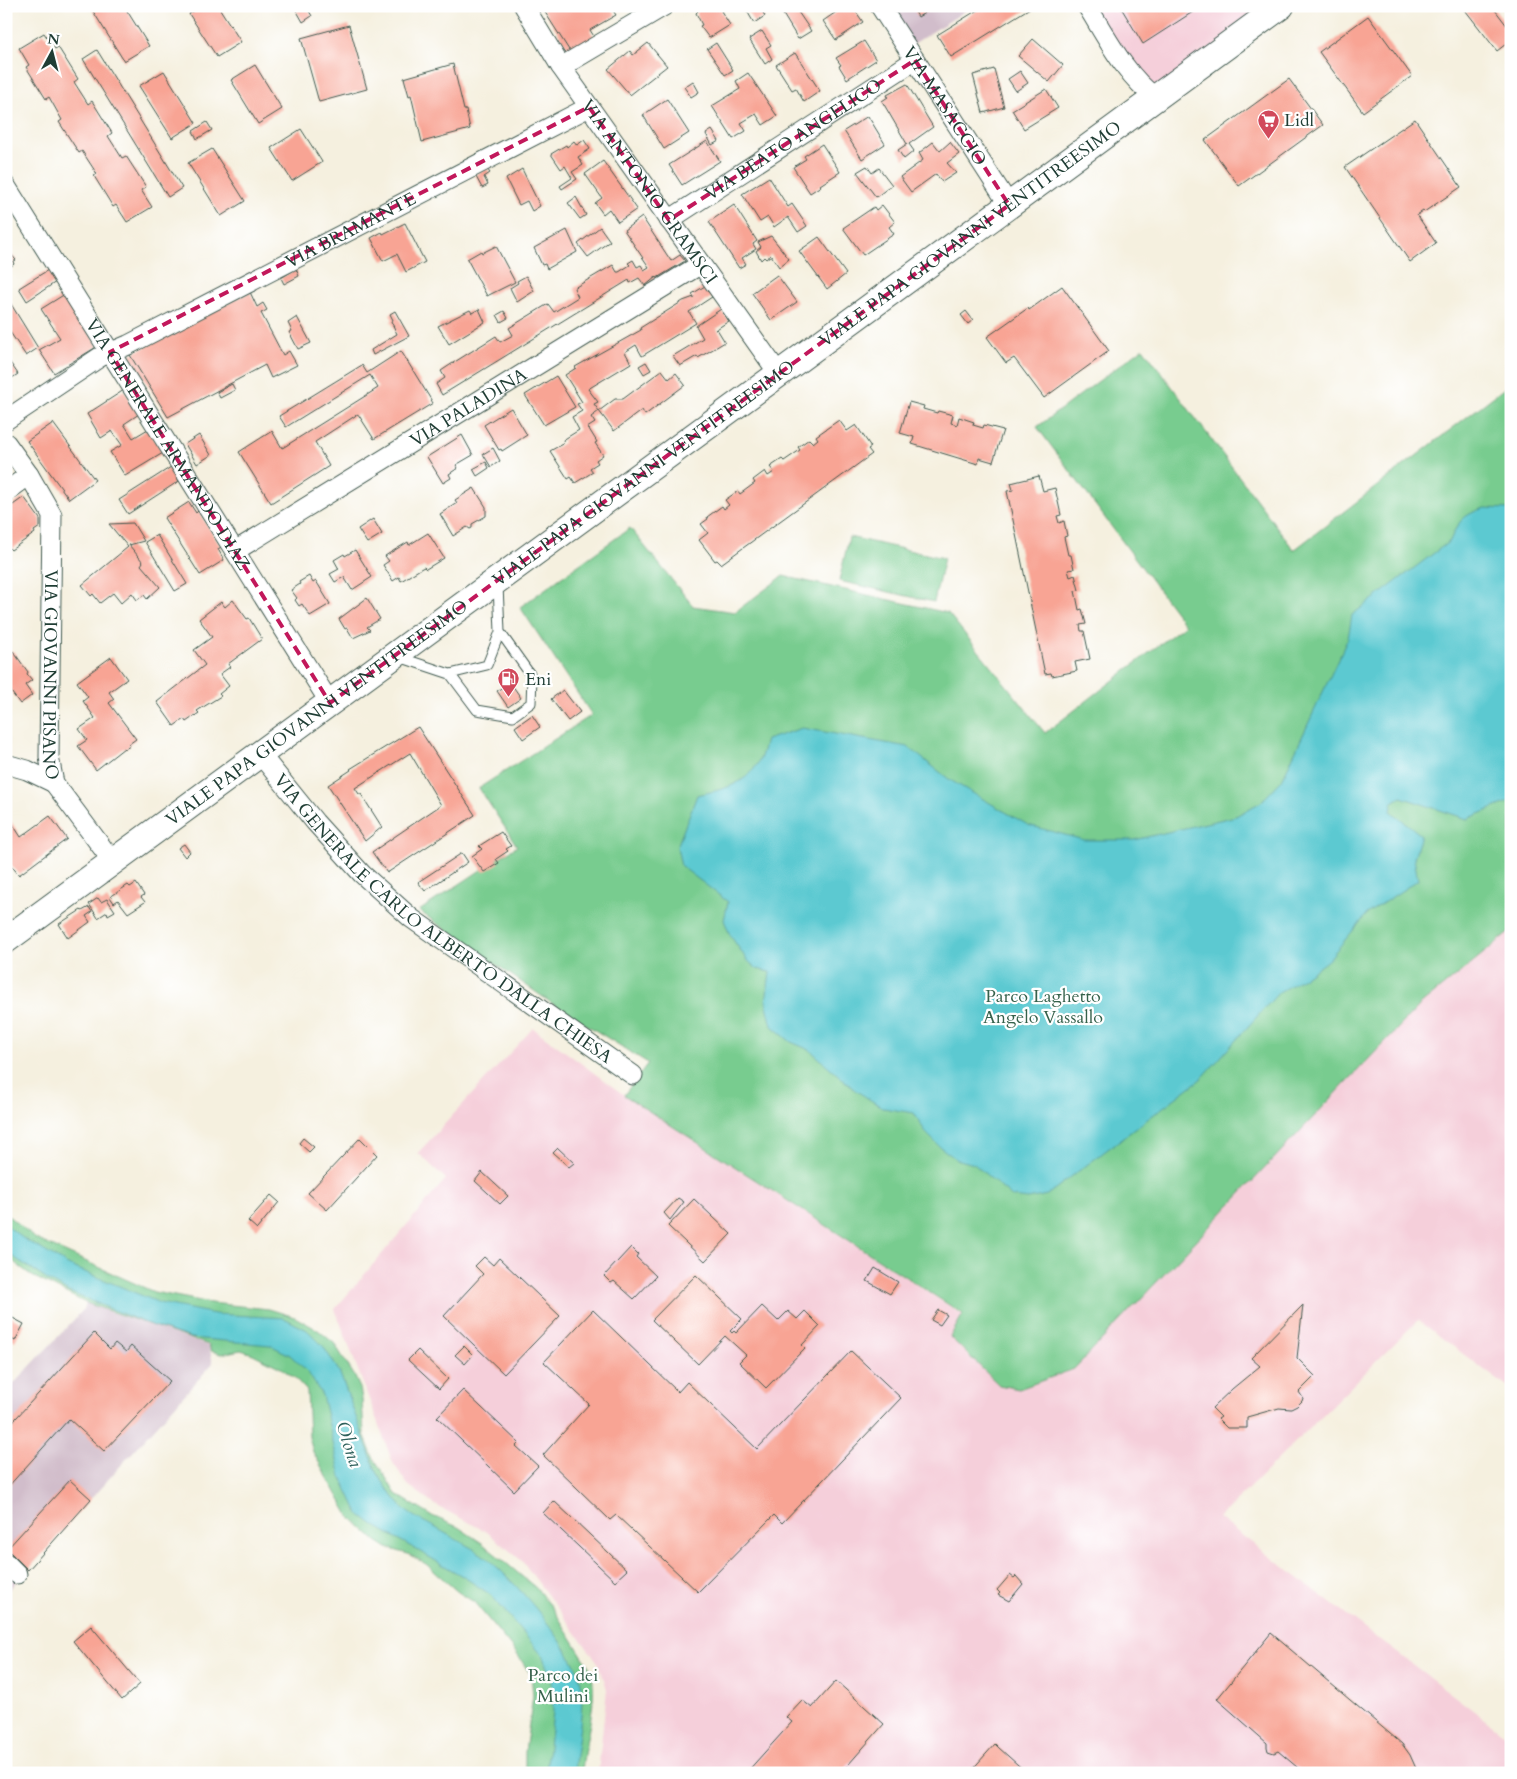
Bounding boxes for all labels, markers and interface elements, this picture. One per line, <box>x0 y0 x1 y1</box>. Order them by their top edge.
north arrow <box>28 28 78 78</box>
text: N <box>46 29 61 50</box>
street label: VIA MASACCIO <box>896 41 992 171</box>
street label: VIA BEATO ANGELICO <box>700 73 887 207</box>
street label: VIA ANTONIO GRAMSCI <box>575 94 723 289</box>
supermarket icon: Lidl <box>1256 108 1280 139</box>
place label: Lidl <box>1284 108 1315 133</box>
street label: VIALE PAPA GIOVANNI VENTITREESIMO <box>814 115 1127 353</box>
street label: VIA BRAMANTE <box>281 186 420 275</box>
street label: VIA GENERALE ARMANDO DIAZ <box>79 314 256 575</box>
street label: VIALE PAPA GIOVANNI VENTITREESIMO <box>487 354 800 593</box>
street label: VIA PALADINA <box>405 362 532 453</box>
street label: VIA GIOVANNI PISANO <box>36 570 65 782</box>
street label: VIALE PAPA GIOVANNI VENTITREESIMO <box>161 594 473 832</box>
fuel station icon: Eni <box>497 667 521 698</box>
place label: Eni <box>525 667 551 692</box>
street label: VIA GENERALE CARLO ALBERTO DALLA CHIESA <box>268 768 618 1070</box>
park label: Parco Laghetto Angelo Vassallo <box>983 984 1103 1030</box>
water label: Olona <box>329 1418 369 1471</box>
park label: Parco dei Mulini <box>528 1663 598 1709</box>

